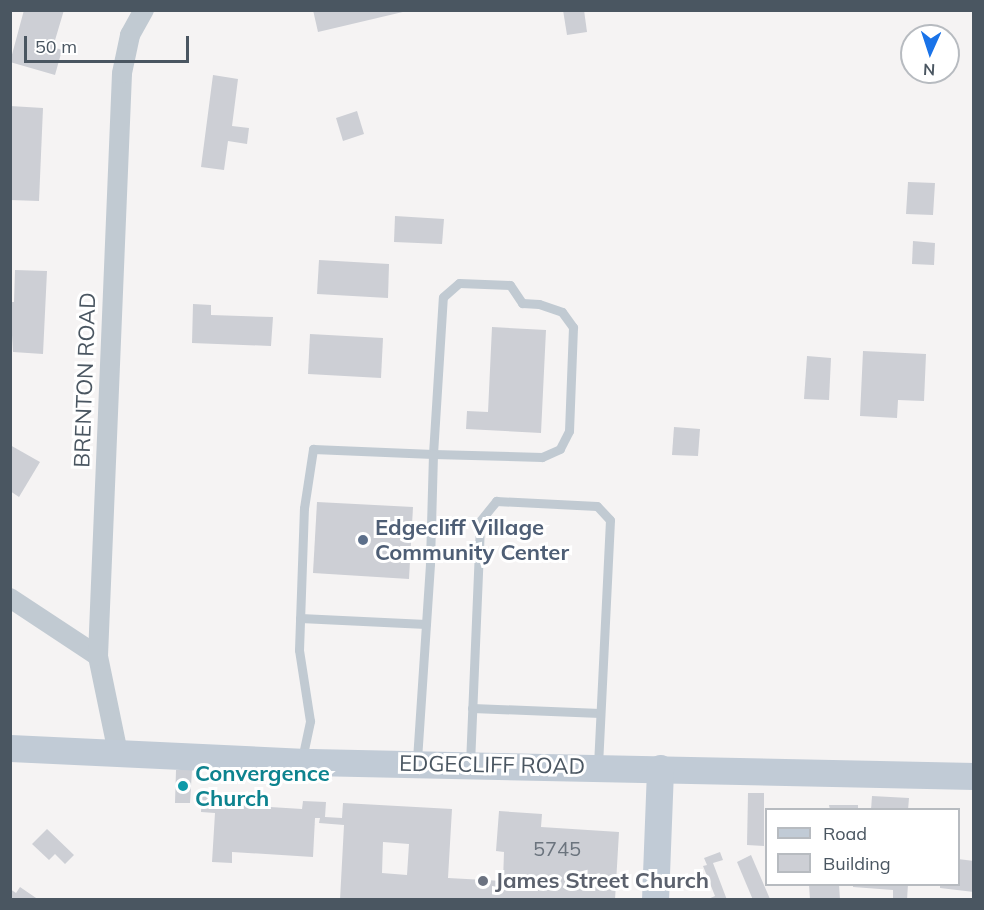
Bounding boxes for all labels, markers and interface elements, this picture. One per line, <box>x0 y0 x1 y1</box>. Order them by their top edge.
scale bar <box>27 24 192 62</box>
north arrow <box>900 24 960 84</box>
text: 50 m <box>35 35 77 58</box>
text: N <box>923 60 936 80</box>
street label: BRENTON ROAD <box>69 292 101 468</box>
place label: Edgecliff Village Community Center <box>375 514 569 566</box>
marker: Edgecliff Village Community Center <box>356 533 370 547</box>
street label: EDGECLIFF ROAD <box>399 750 585 780</box>
place label: Convergence Church <box>195 760 330 812</box>
marker: Convergence Church <box>176 779 190 793</box>
legend <box>765 808 960 886</box>
text: Road <box>823 822 867 845</box>
house number: 5745 <box>533 836 581 860</box>
text: Building <box>823 852 891 875</box>
place label: James Street Church <box>495 868 709 894</box>
marker: James Street Church <box>476 874 490 888</box>

